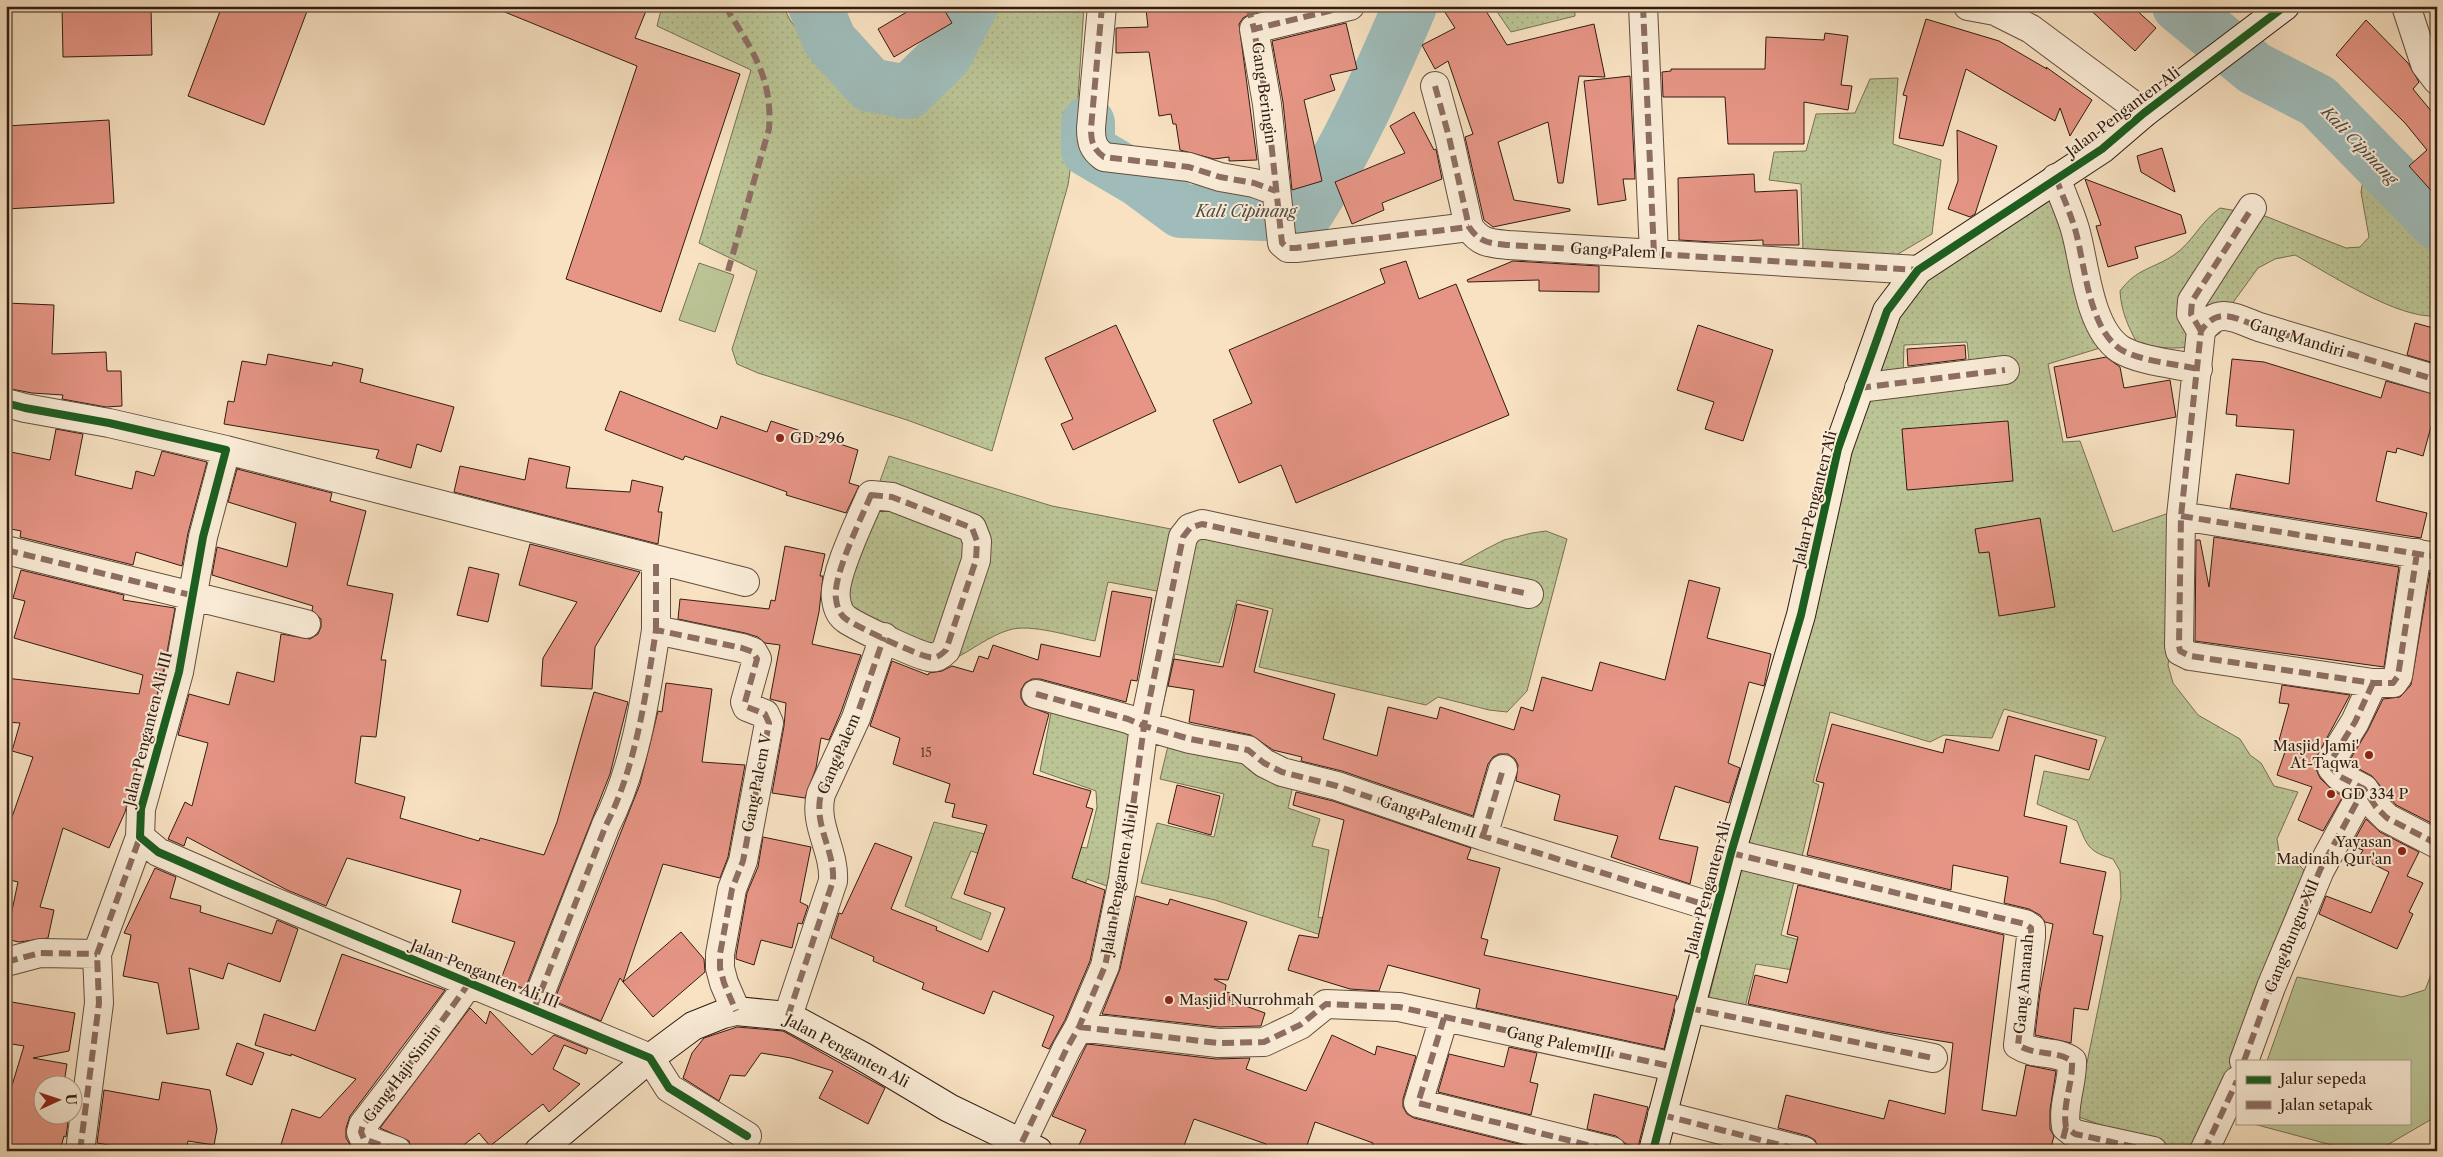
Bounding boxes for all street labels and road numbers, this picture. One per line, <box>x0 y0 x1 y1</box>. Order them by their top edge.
street label: Gang Beringin <box>1248 41 1281 146</box>
street label: Jalan Penganten Ali <box>2060 62 2184 162</box>
street label: Gang Palem I <box>1570 239 1666 262</box>
street label: Gang Mandiri <box>2247 314 2347 361</box>
street label: Jalan Penganten Ali <box>1788 428 1841 569</box>
street label: Jalan Penganten Ali III <box>119 650 176 810</box>
street label: Gang Palem <box>813 711 864 797</box>
street label: Gang Palem V <box>738 731 776 834</box>
street label: Gang Palem II <box>1377 791 1479 842</box>
street label: Jalan Penganten Ali II <box>1097 802 1142 958</box>
street label: Jalan Penganten Ali <box>1680 818 1735 959</box>
street label: Gang Bungur XII <box>2260 876 2323 995</box>
street label: Gang Amanah <box>2010 933 2037 1035</box>
street label: Jalan Penganten Ali III <box>406 934 562 1012</box>
street label: Jalan Penganten Ali <box>780 1009 913 1092</box>
street label: Gang Haji Simin <box>359 1021 445 1126</box>
street label: Gang Palem III <box>1505 1022 1613 1063</box>

